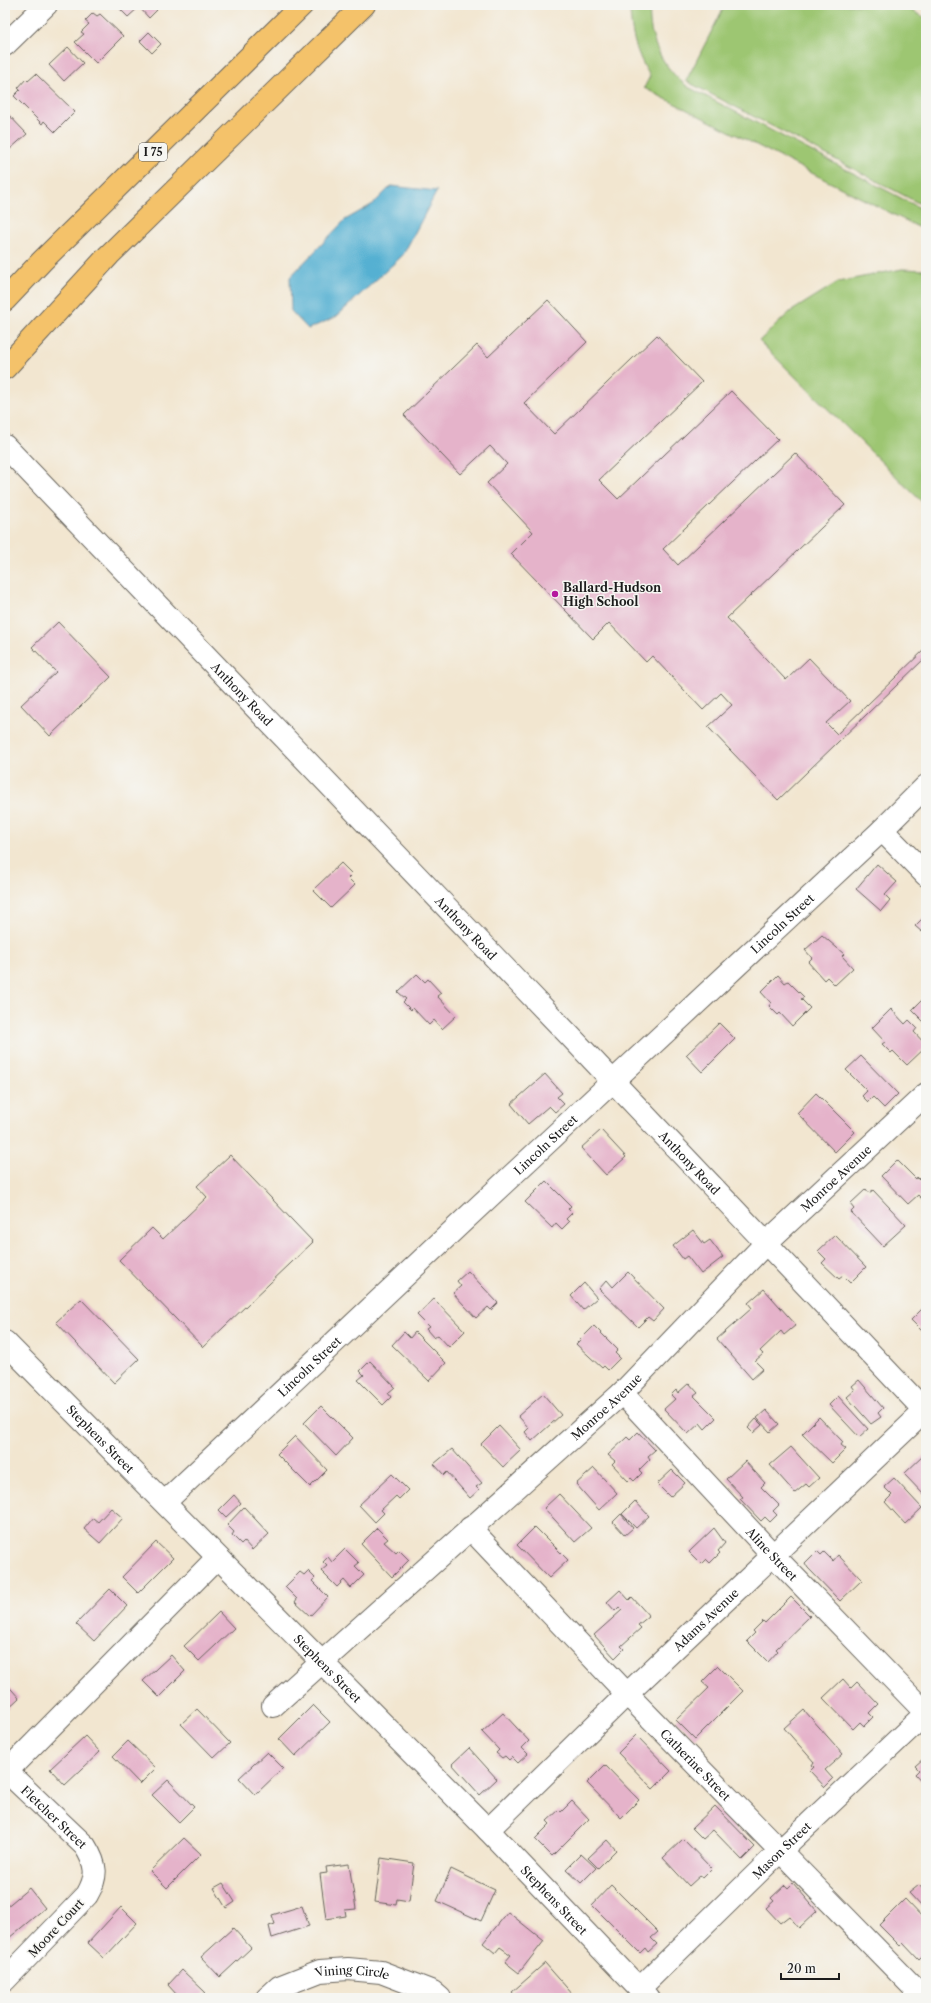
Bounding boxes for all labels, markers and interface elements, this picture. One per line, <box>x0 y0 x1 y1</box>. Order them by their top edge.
road number: I 75 <box>139 143 167 161</box>
place label: Ballard-Hudson High School <box>563 580 662 609</box>
marker: Ballard-Hudson High School <box>550 589 560 599</box>
street label: Anthony Road <box>208 658 276 729</box>
street label: Lincoln Street <box>747 890 817 956</box>
street label: Anthony Road <box>432 892 501 963</box>
street label: Lincoln Street <box>511 1111 581 1178</box>
street label: Anthony Road <box>655 1127 724 1198</box>
street label: Monroe Avenue <box>797 1141 874 1215</box>
street label: Lincoln Street <box>274 1332 344 1399</box>
street label: Monroe Avenue <box>568 1370 645 1443</box>
street label: Stephens Street <box>64 1401 138 1476</box>
street label: Aline Street <box>743 1523 801 1584</box>
street label: Adams Avenue <box>669 1585 742 1654</box>
street label: Stephens Street <box>291 1631 365 1706</box>
street label: Catherine Street <box>658 1725 735 1804</box>
street label: Fletcher Street <box>18 1782 91 1852</box>
street label: Mason Street <box>749 1818 814 1882</box>
street label: Stephens Street <box>518 1862 591 1938</box>
street label: Moore Court <box>25 1895 87 1960</box>
scale bar <box>781 1955 839 1981</box>
street label: Vining Circle <box>312 1961 392 1982</box>
text: 20 m <box>787 1961 816 1976</box>

